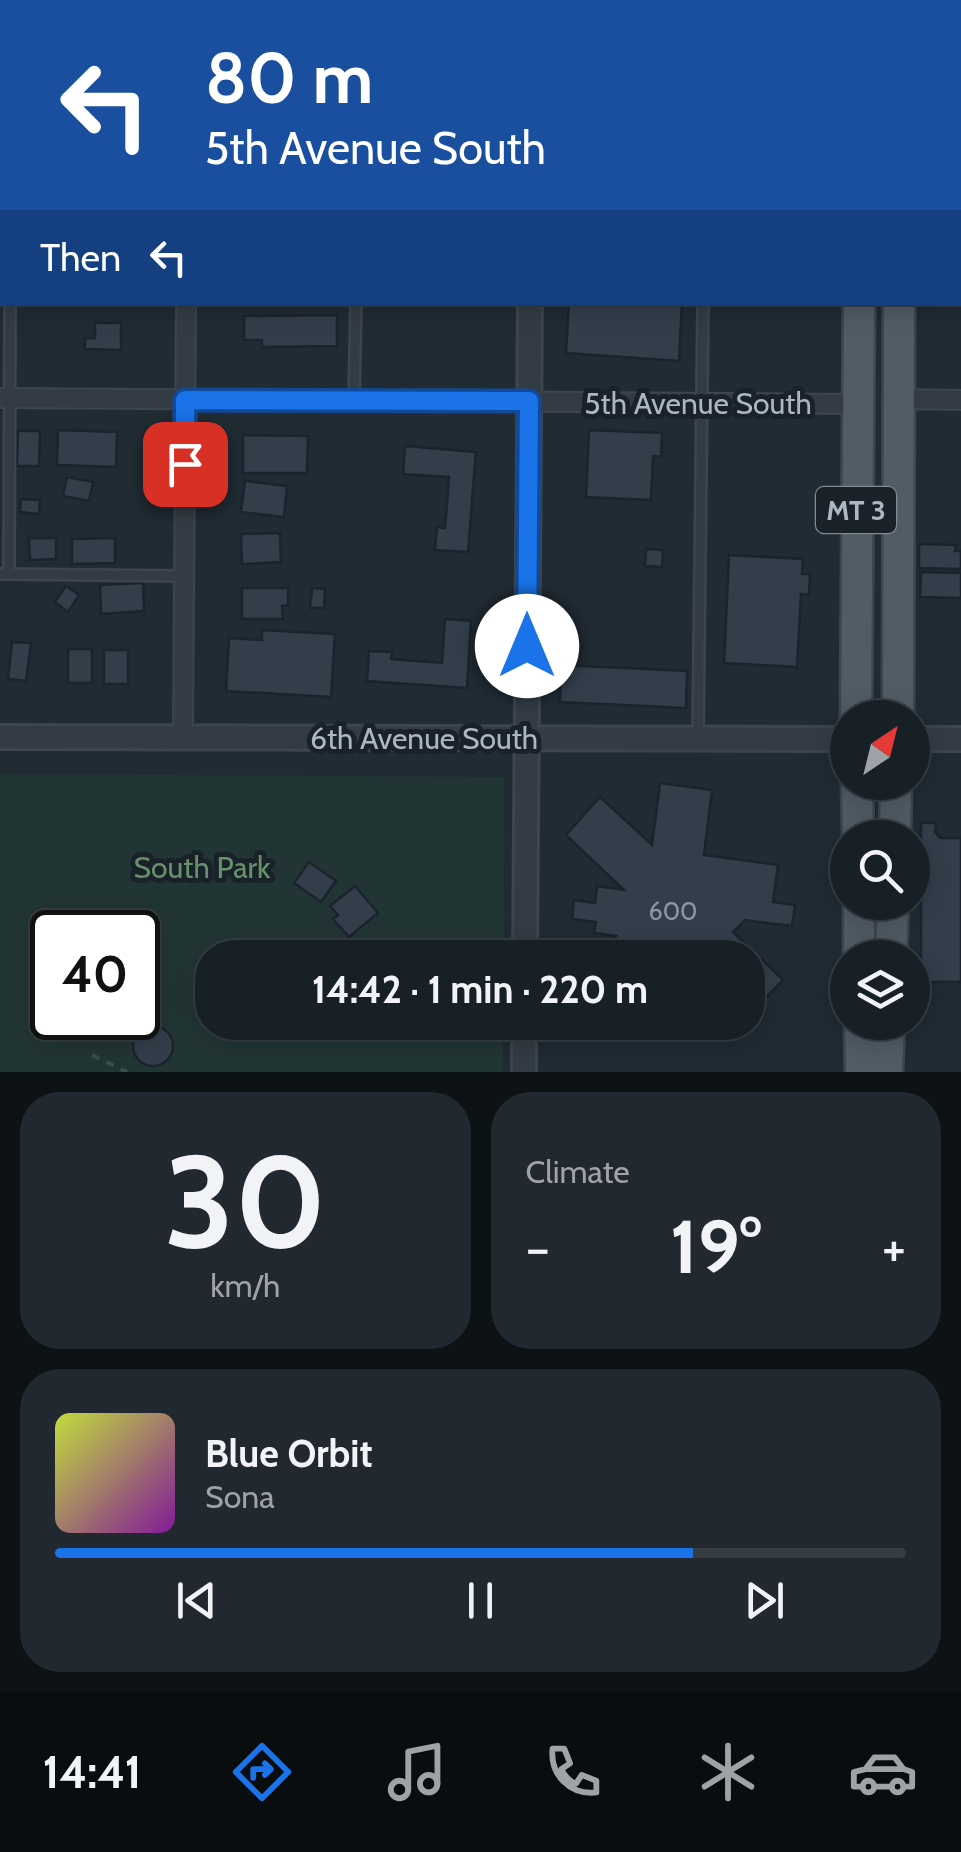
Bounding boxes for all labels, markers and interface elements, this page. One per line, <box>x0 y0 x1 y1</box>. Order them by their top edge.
text: 80 m <box>205 35 373 121</box>
icon: left <box>40 40 170 170</box>
text: 5th Avenue South <box>205 121 546 175</box>
icon: left <box>141 230 196 285</box>
text: Then <box>40 234 121 281</box>
street label: 5th Avenue South <box>584 385 812 422</box>
pin <box>143 422 228 507</box>
icon: arrive <box>158 437 213 492</box>
road number: MT 3 <box>816 487 896 533</box>
position arrow <box>475 594 579 698</box>
north arrow <box>830 700 930 800</box>
map controls <box>830 700 930 1040</box>
street label: 6th Avenue South <box>310 720 538 757</box>
button: search <box>830 820 930 920</box>
park label: South Park <box>134 849 271 886</box>
house number: 600 <box>648 896 698 926</box>
speed limit sign: 40 <box>30 910 160 1040</box>
button: layers <box>830 940 930 1040</box>
text: 14:42 · 1 min · 220 m <box>312 966 648 1013</box>
text: 30 <box>164 1122 326 1280</box>
text: Climate <box>526 1152 630 1191</box>
text: 19° <box>670 1201 762 1292</box>
text: − <box>526 1214 550 1281</box>
text: + <box>882 1214 906 1281</box>
text: km/h <box>210 1266 280 1305</box>
text: Blue Orbit <box>205 1430 373 1477</box>
text: Sona <box>205 1477 275 1516</box>
icon: previous <box>169 1573 224 1628</box>
icon: pause <box>453 1573 508 1628</box>
icon: next <box>737 1573 792 1628</box>
icon: directions <box>227 1737 297 1807</box>
icon: music <box>382 1737 452 1807</box>
icon: phone <box>538 1737 608 1807</box>
icon: climate <box>693 1737 763 1807</box>
icon: car <box>848 1737 918 1807</box>
text: 14:41 <box>43 1745 141 1799</box>

